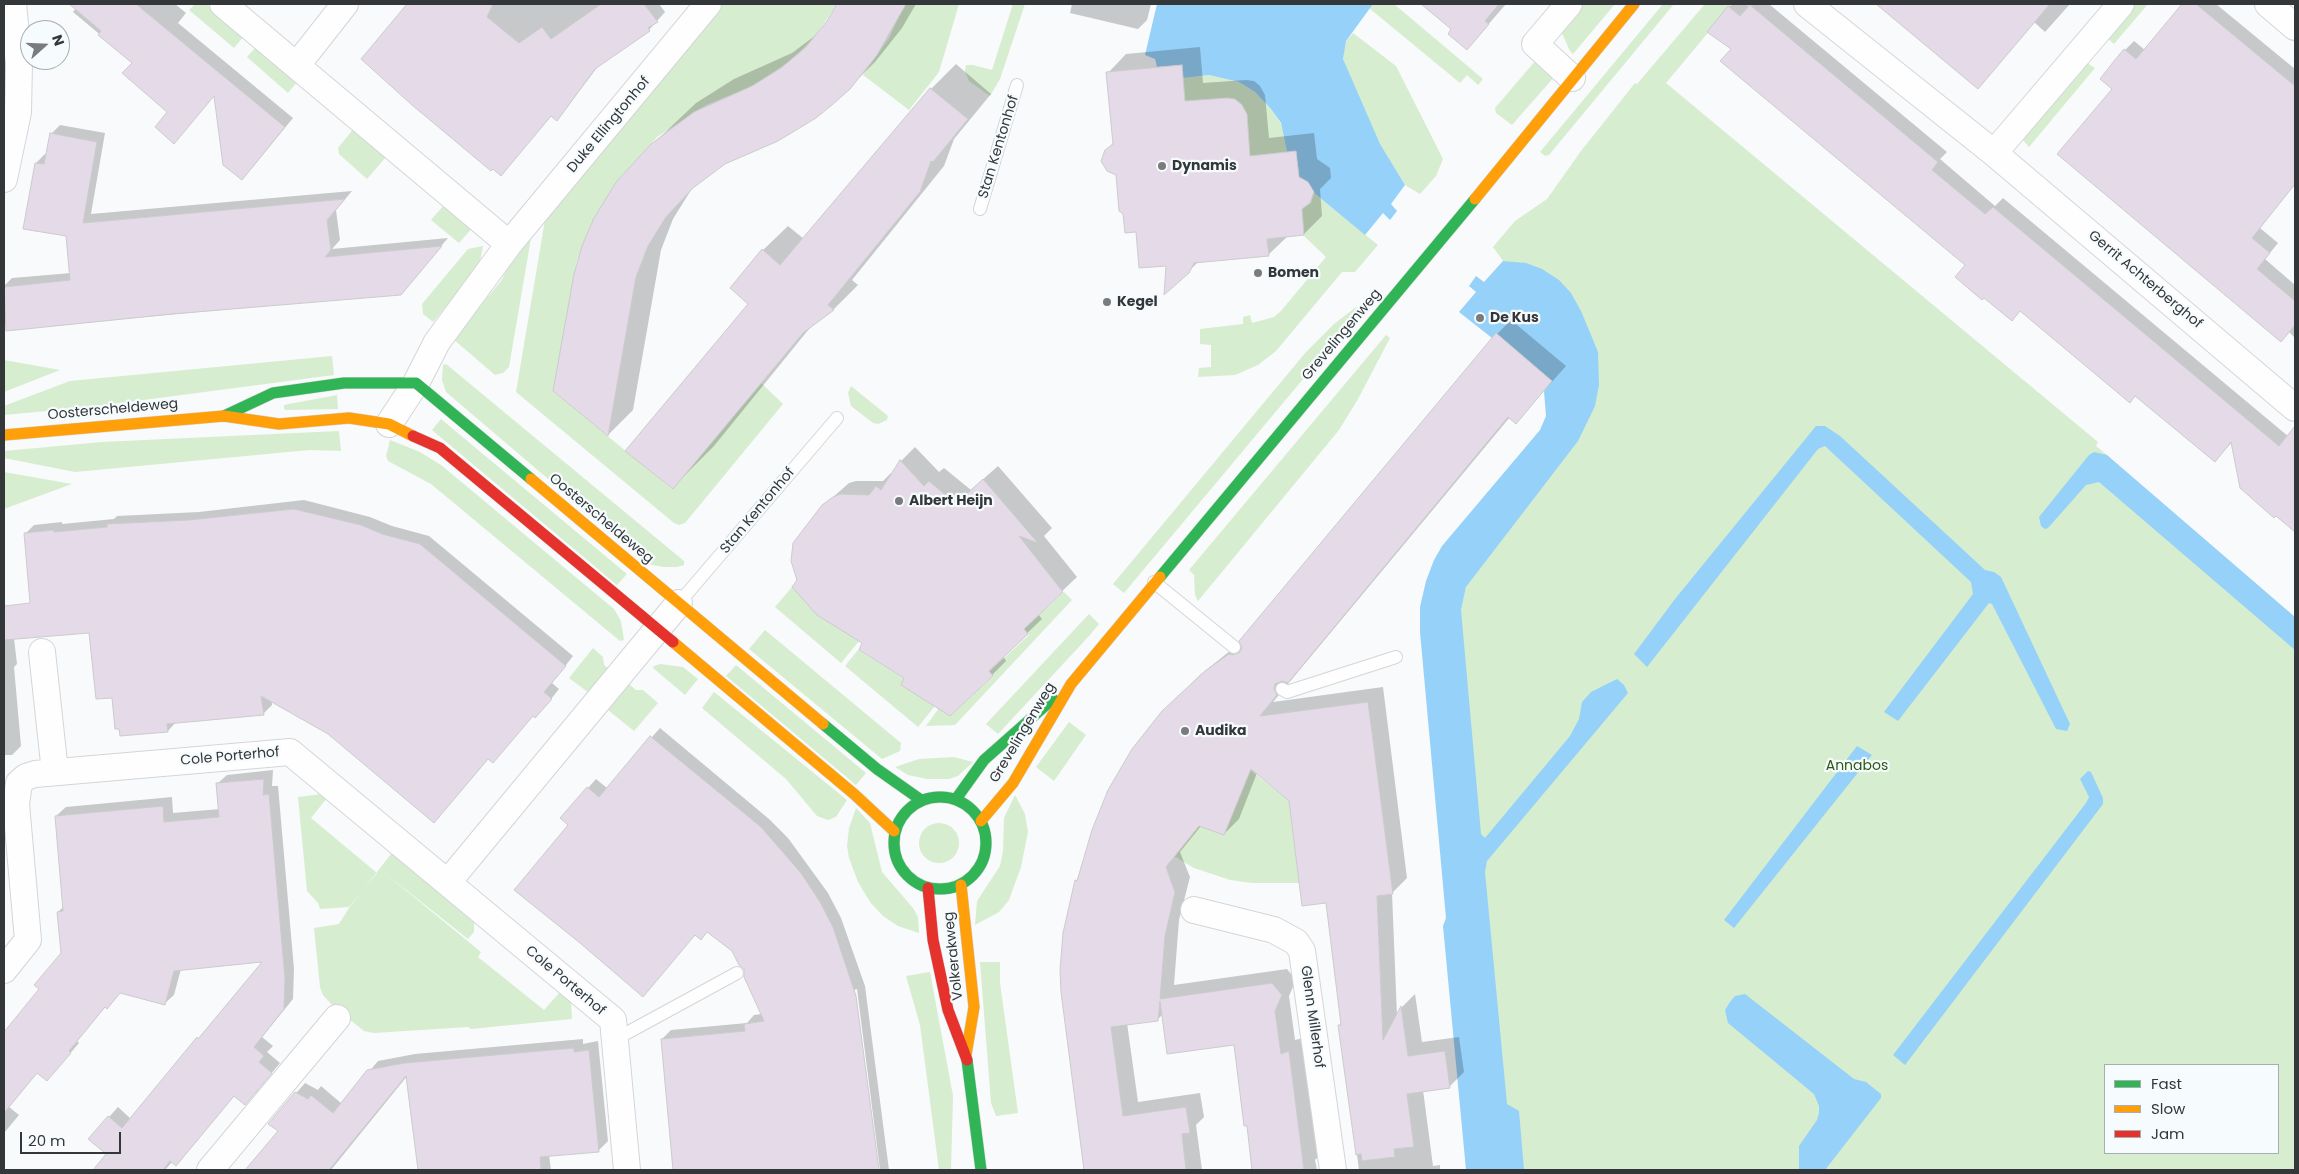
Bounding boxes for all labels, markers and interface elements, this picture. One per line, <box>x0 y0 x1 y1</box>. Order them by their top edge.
north arrow <box>20 20 70 70</box>
text: N <box>47 32 69 49</box>
street label: Duke Ellingtonhof <box>564 74 654 176</box>
street label: Stan Kentonhof <box>975 93 1023 201</box>
place label: Dynamis <box>1172 158 1237 174</box>
marker: Dynamis <box>1156 160 1168 172</box>
street label: Gerrit Achterberghof <box>2085 227 2205 333</box>
place label: Bomen <box>1268 265 1319 281</box>
marker: Bomen <box>1252 267 1264 279</box>
street label: Grevelingenweg <box>1299 286 1385 384</box>
place label: Kegel <box>1117 294 1158 310</box>
marker: Kegel <box>1101 296 1113 308</box>
place label: De Kus <box>1490 310 1539 326</box>
marker: De Kus <box>1474 312 1486 324</box>
street label: Oosterscheldeweg <box>47 396 179 424</box>
street label: Stan Kentonhof <box>717 465 799 557</box>
street label: Oosterscheldeweg <box>545 470 657 568</box>
place label: Albert Heijn <box>909 493 993 509</box>
marker: Albert Heijn <box>893 495 905 507</box>
street label: Grevelingenweg <box>986 680 1060 786</box>
place label: Audika <box>1195 723 1247 739</box>
marker: Audika <box>1179 725 1191 737</box>
street label: Cole Porterhof <box>180 744 280 770</box>
park label: Annabos <box>1826 758 1888 774</box>
street label: Volkerakweg <box>941 911 967 1001</box>
street label: Cole Porterhof <box>522 943 608 1019</box>
street label: Glenn Millerhof <box>1296 965 1328 1069</box>
legend <box>2104 1064 2279 1154</box>
text: Fast <box>2151 1073 2182 1094</box>
text: Slow <box>2151 1098 2185 1119</box>
scale bar <box>22 1122 124 1154</box>
text: Jam <box>2151 1123 2185 1144</box>
text: 20 m <box>28 1130 66 1151</box>

